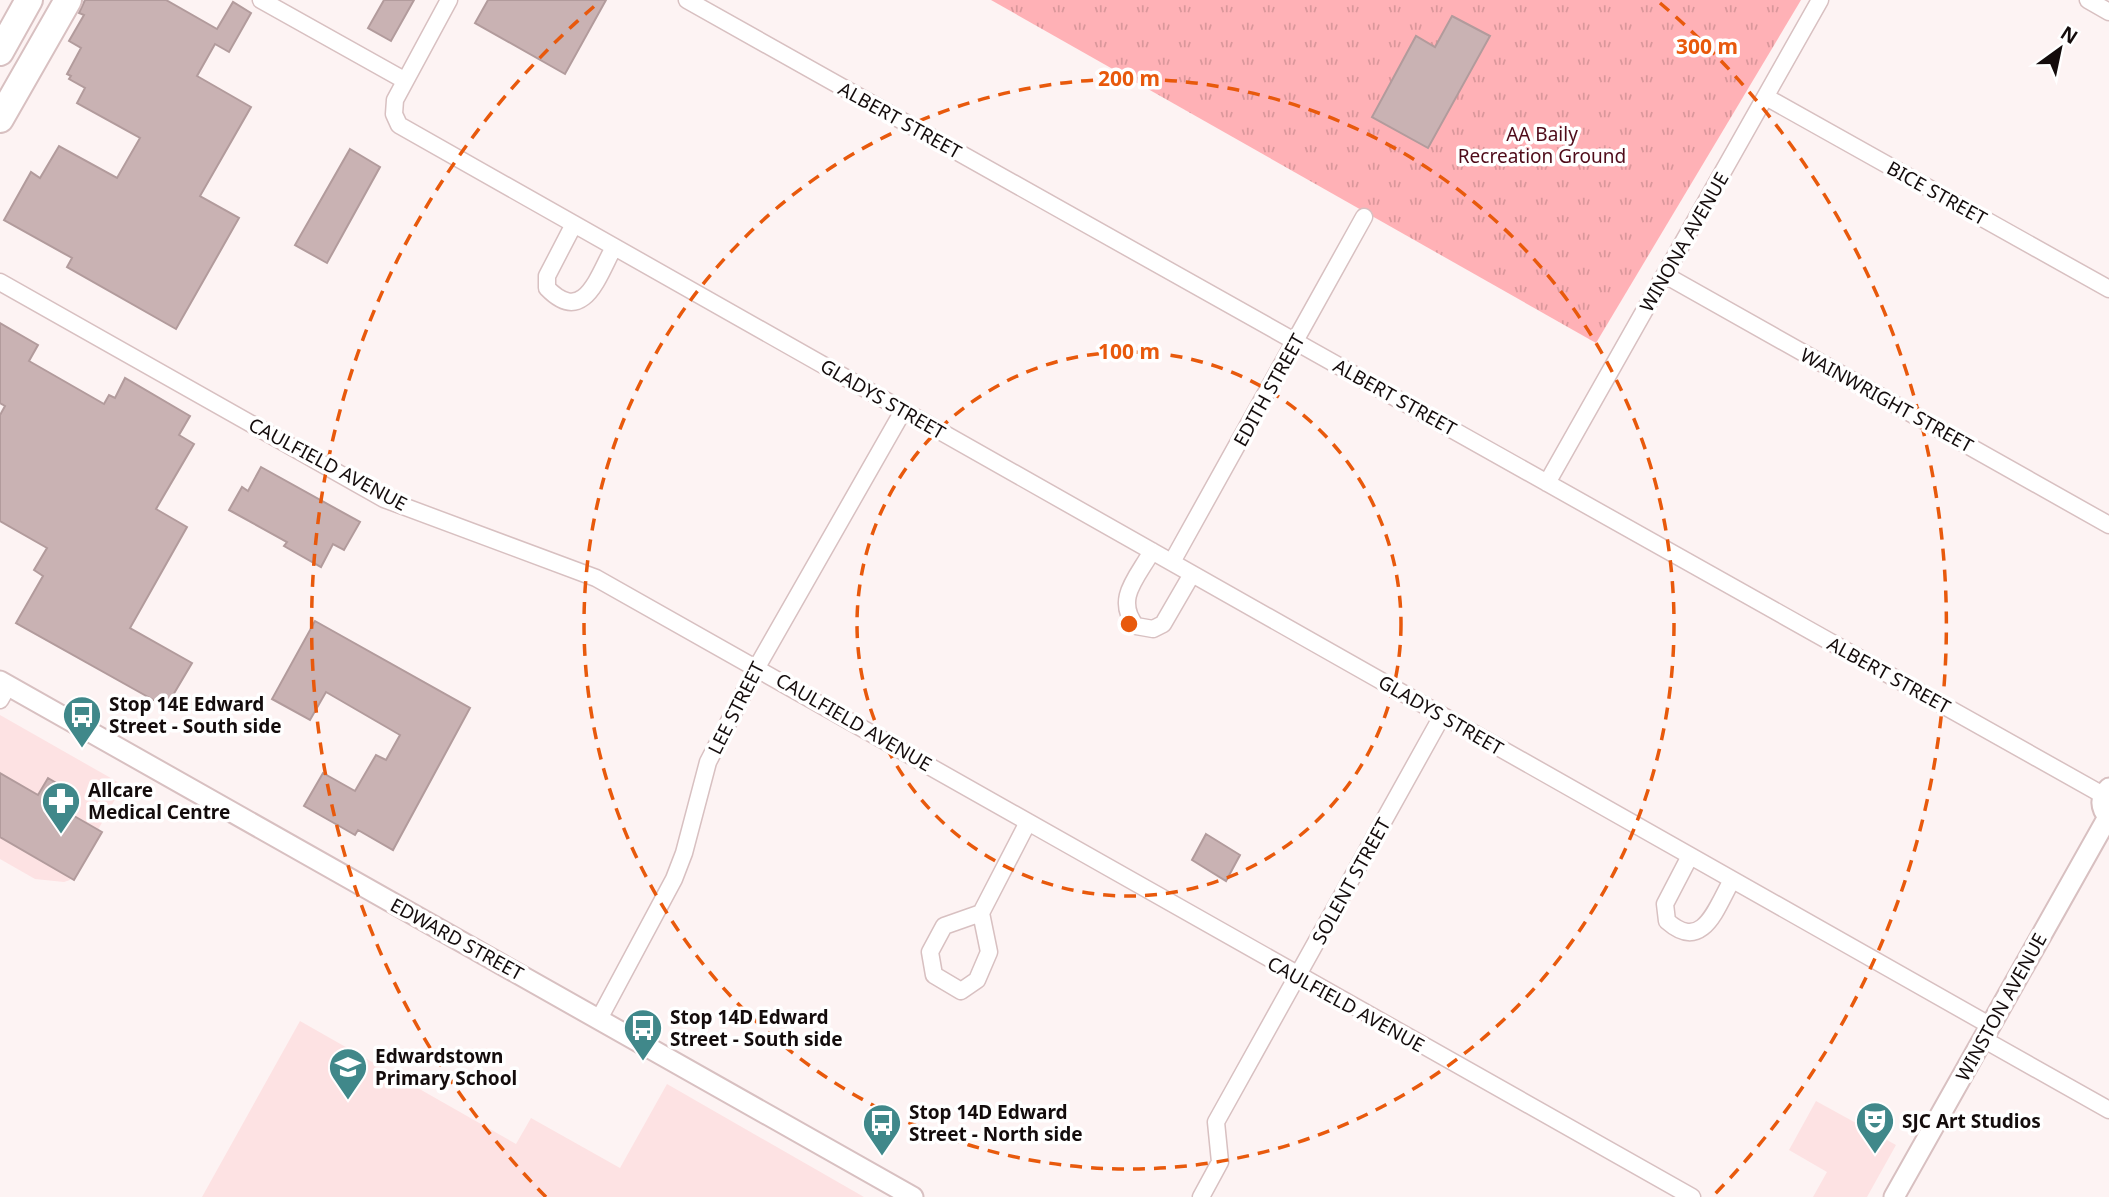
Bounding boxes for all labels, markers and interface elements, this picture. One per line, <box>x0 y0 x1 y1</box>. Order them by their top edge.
north arrow <box>2025 14 2095 84</box>
text: N <box>2056 20 2083 50</box>
text: 300 m <box>1676 32 1738 60</box>
text: 200 m <box>1098 64 1160 92</box>
street label: ALBERT STREET <box>834 75 967 165</box>
park label: AA Baily Recreation Ground <box>1458 121 1626 169</box>
street label: BICE STREET <box>1882 155 1992 231</box>
street label: WINONA AVENUE <box>1633 167 1735 317</box>
street label: EDITH STREET <box>1227 329 1311 451</box>
text: 100 m <box>1098 337 1160 365</box>
street label: WAINWRIGHT STREET <box>1796 342 1978 459</box>
street label: ALBERT STREET <box>1329 352 1462 442</box>
street label: GLADYS STREET <box>816 353 951 446</box>
street label: CAULFIELD AVENUE <box>244 411 412 517</box>
centre of rings <box>1117 612 1141 636</box>
street label: ALBERT STREET <box>1823 630 1956 720</box>
street label: LEE STREET <box>702 657 771 759</box>
street label: CAULFIELD AVENUE <box>771 667 937 777</box>
street label: GLADYS STREET <box>1374 669 1509 762</box>
place label: Stop 14E Edward Street - South side <box>109 691 282 739</box>
bus stop icon: Stop 14E Edward Street - South side <box>61 694 103 749</box>
place label: Allcare Medical Centre <box>88 777 230 825</box>
pharmacy icon: Allcare Medical Centre <box>40 780 82 835</box>
street label: SOLENT STREET <box>1306 813 1397 949</box>
street label: EDWARD STREET <box>386 892 529 987</box>
street label: WINSTON AVENUE <box>1949 928 2053 1086</box>
street label: CAULFIELD AVENUE <box>1263 950 1429 1058</box>
place label: Stop 14D Edward Street - South side <box>670 1004 843 1052</box>
bus stop icon: Stop 14D Edward Street - South side <box>622 1007 664 1062</box>
place label: Edwardstown Primary School <box>375 1043 517 1091</box>
school or university icon: Edwardstown Primary School <box>327 1046 369 1101</box>
place label: Stop 14D Edward Street - North side <box>909 1099 1083 1147</box>
theatre icon: SJC Art Studios <box>1854 1100 1896 1155</box>
bus stop icon: Stop 14D Edward Street - North side <box>861 1102 903 1157</box>
place label: SJC Art Studios <box>1902 1108 2041 1134</box>

